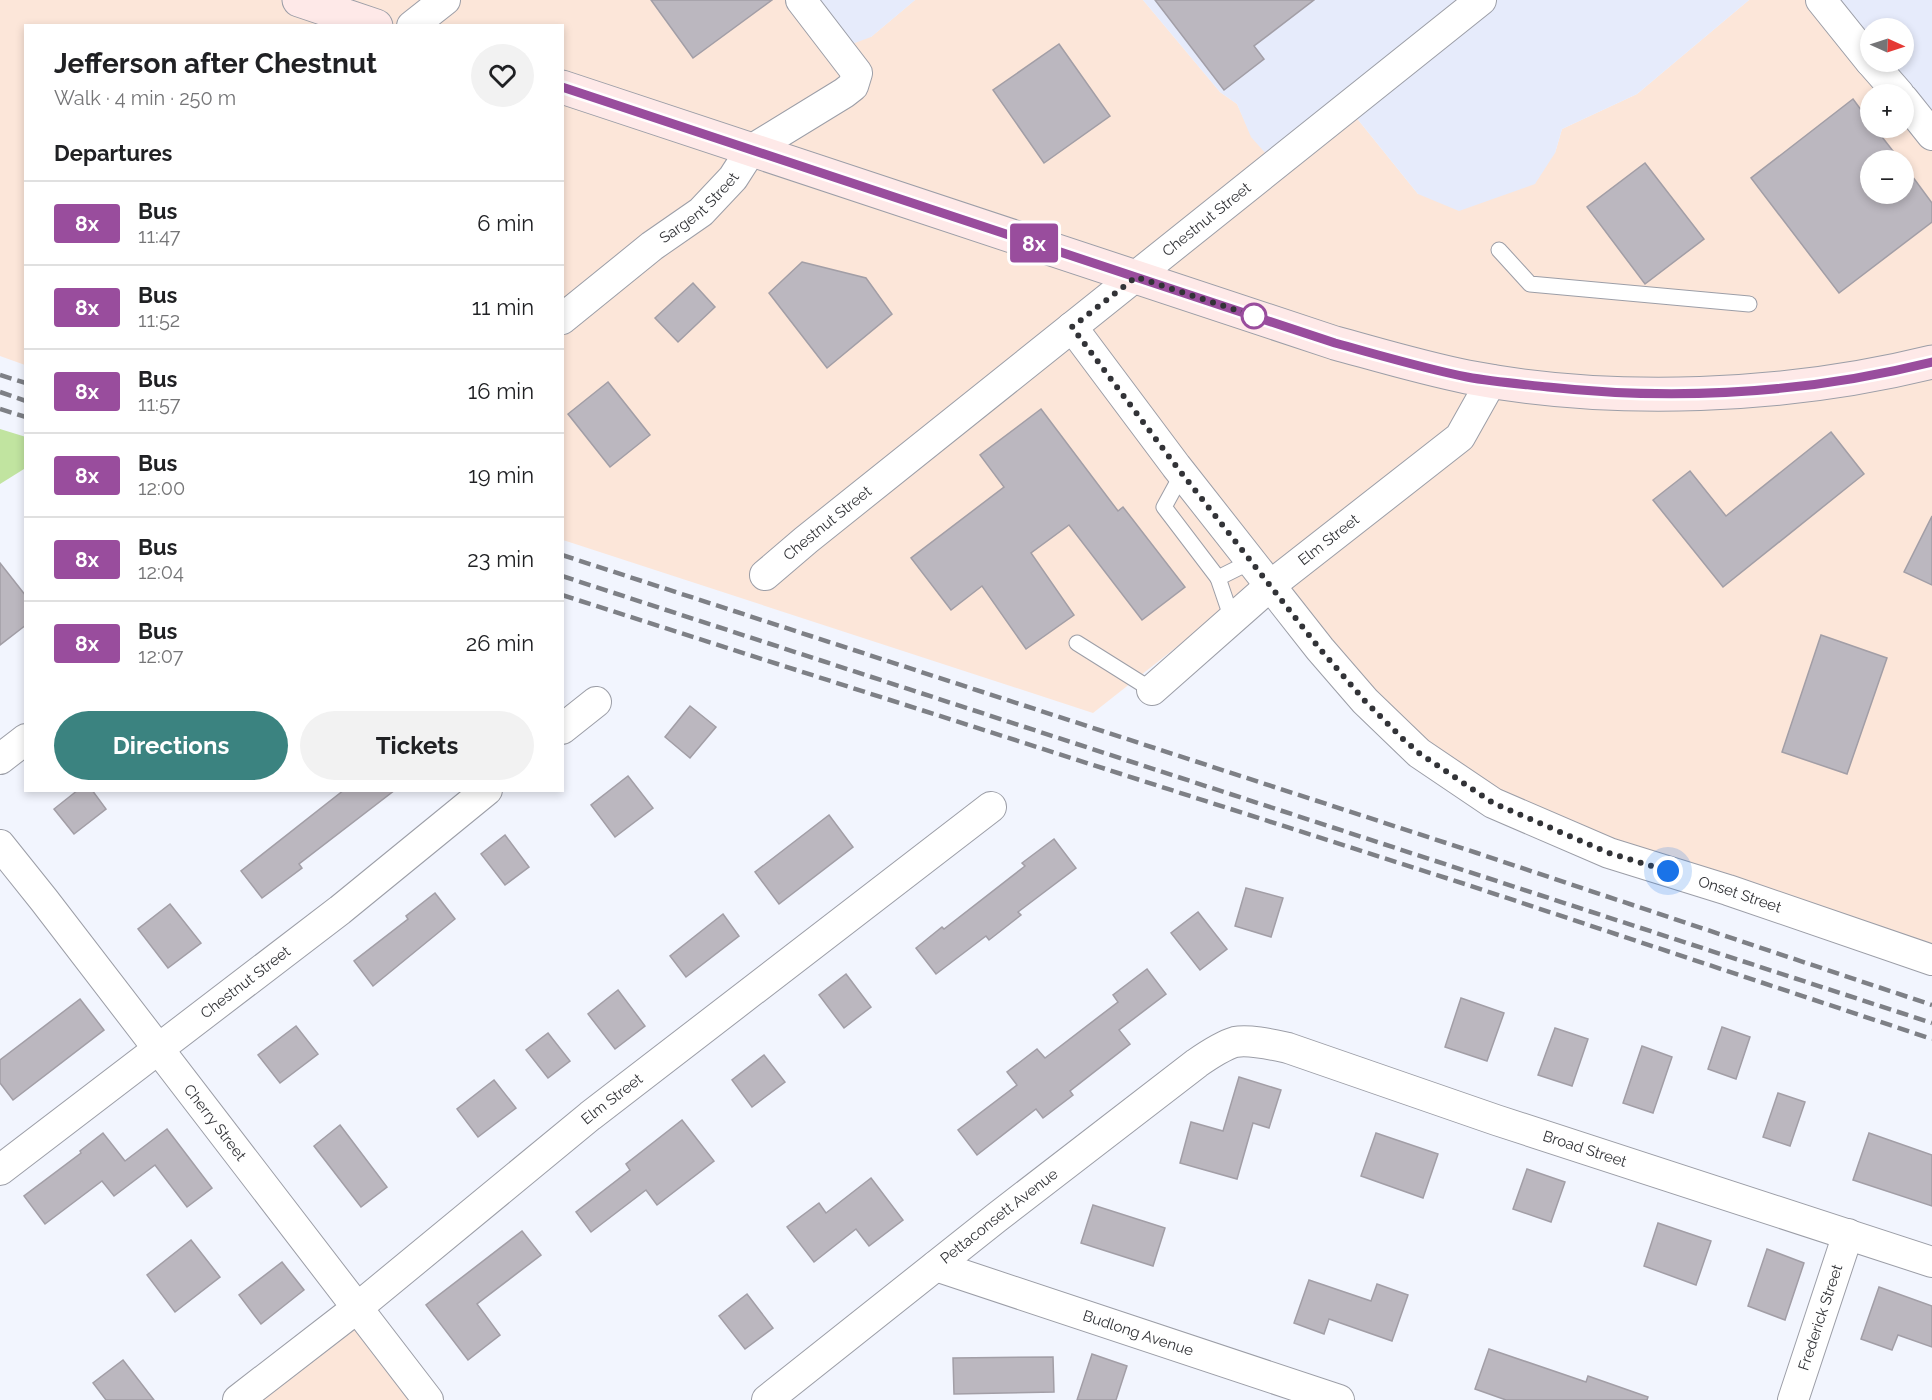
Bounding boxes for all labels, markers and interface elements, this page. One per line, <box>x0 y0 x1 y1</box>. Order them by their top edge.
north arrow <box>1860 18 1914 72</box>
map controls <box>1860 18 1914 204</box>
button: heart <box>471 44 534 107</box>
text: Jefferson after Chestnut <box>54 47 377 80</box>
button: + <box>1860 84 1914 138</box>
text: Walk · 4 min · 250 m <box>54 86 236 110</box>
text: Departures <box>54 140 172 166</box>
button: − <box>1860 150 1914 204</box>
street label: Sargent Street <box>656 169 743 247</box>
street label: Chestnut Street <box>1159 179 1255 260</box>
text: Bus <box>138 198 177 224</box>
text: 6 min <box>477 210 534 236</box>
text: 8x <box>75 211 99 236</box>
text: 11:47 <box>138 224 180 248</box>
line badge: 8x <box>1007 224 1061 262</box>
text: 8x <box>1022 231 1046 256</box>
text: Bus <box>138 282 177 308</box>
text: 11 min <box>472 294 534 320</box>
text: 8x <box>75 295 99 320</box>
unlabelled marker <box>1241 303 1267 329</box>
text: 11:52 <box>138 308 180 332</box>
text: Bus <box>138 366 177 392</box>
text: 16 min <box>468 378 534 404</box>
text: 8x <box>75 379 99 404</box>
text: 11:57 <box>138 392 180 416</box>
text: Bus <box>138 450 177 476</box>
text: 19 min <box>468 462 534 488</box>
text: 8x <box>75 463 99 488</box>
text: 12:00 <box>138 476 185 500</box>
street label: Chestnut Street <box>780 482 875 564</box>
street label: Elm Street <box>1295 510 1363 569</box>
text: Bus <box>138 534 177 560</box>
text: 23 min <box>467 546 534 572</box>
text: 8x <box>75 547 99 572</box>
text: 12:04 <box>138 560 184 584</box>
text: Bus <box>138 618 177 644</box>
text: 26 min <box>466 630 534 656</box>
text: 8x <box>75 631 99 656</box>
text: 12:07 <box>138 644 184 668</box>
button: Directions <box>54 711 288 780</box>
button: Tickets <box>300 711 534 780</box>
your location <box>1653 856 1683 886</box>
street label: Onset Street <box>1696 872 1784 917</box>
street label: Chestnut Street <box>197 942 294 1022</box>
street label: Elm Street <box>578 1070 646 1128</box>
street label: Cherry Street <box>180 1081 250 1164</box>
street label: Broad Street <box>1541 1127 1629 1171</box>
street label: Pettaconsett Avenue <box>937 1165 1061 1268</box>
street label: Frederick Street <box>1794 1262 1846 1373</box>
street label: Budlong Avenue <box>1081 1306 1196 1360</box>

